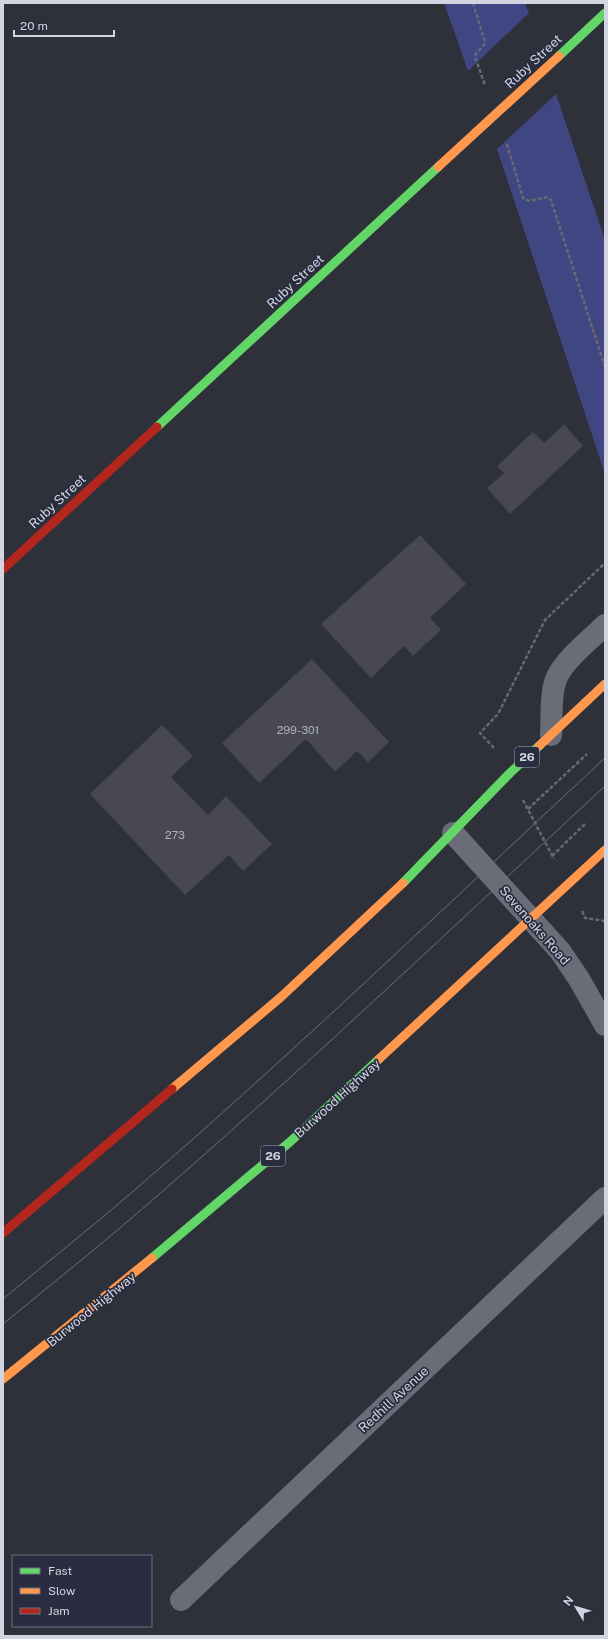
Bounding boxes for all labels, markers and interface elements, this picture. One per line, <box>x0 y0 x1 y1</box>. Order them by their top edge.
scale bar <box>14 12 114 38</box>
text: 20 m <box>20 19 48 33</box>
street label: Ruby Street <box>502 31 565 91</box>
street label: Ruby Street <box>264 251 327 311</box>
street label: Ruby Street <box>26 471 89 531</box>
house number: 299-301 <box>277 724 319 736</box>
road number: 26 <box>515 747 539 767</box>
house number: 273 <box>165 829 185 841</box>
street label: Sevenoaks Road <box>496 883 573 968</box>
street label: Burwood Highway <box>292 1056 383 1141</box>
road number: 26 <box>261 1146 285 1166</box>
street label: Burwood Highway <box>44 1269 139 1350</box>
street label: Redhill Avenue <box>355 1363 431 1436</box>
legend <box>12 1555 152 1627</box>
text: Fast <box>48 1564 73 1578</box>
text: Slow <box>48 1584 76 1598</box>
north arrow <box>556 1587 596 1627</box>
text: N <box>561 1594 575 1608</box>
text: Jam <box>48 1604 70 1618</box>

